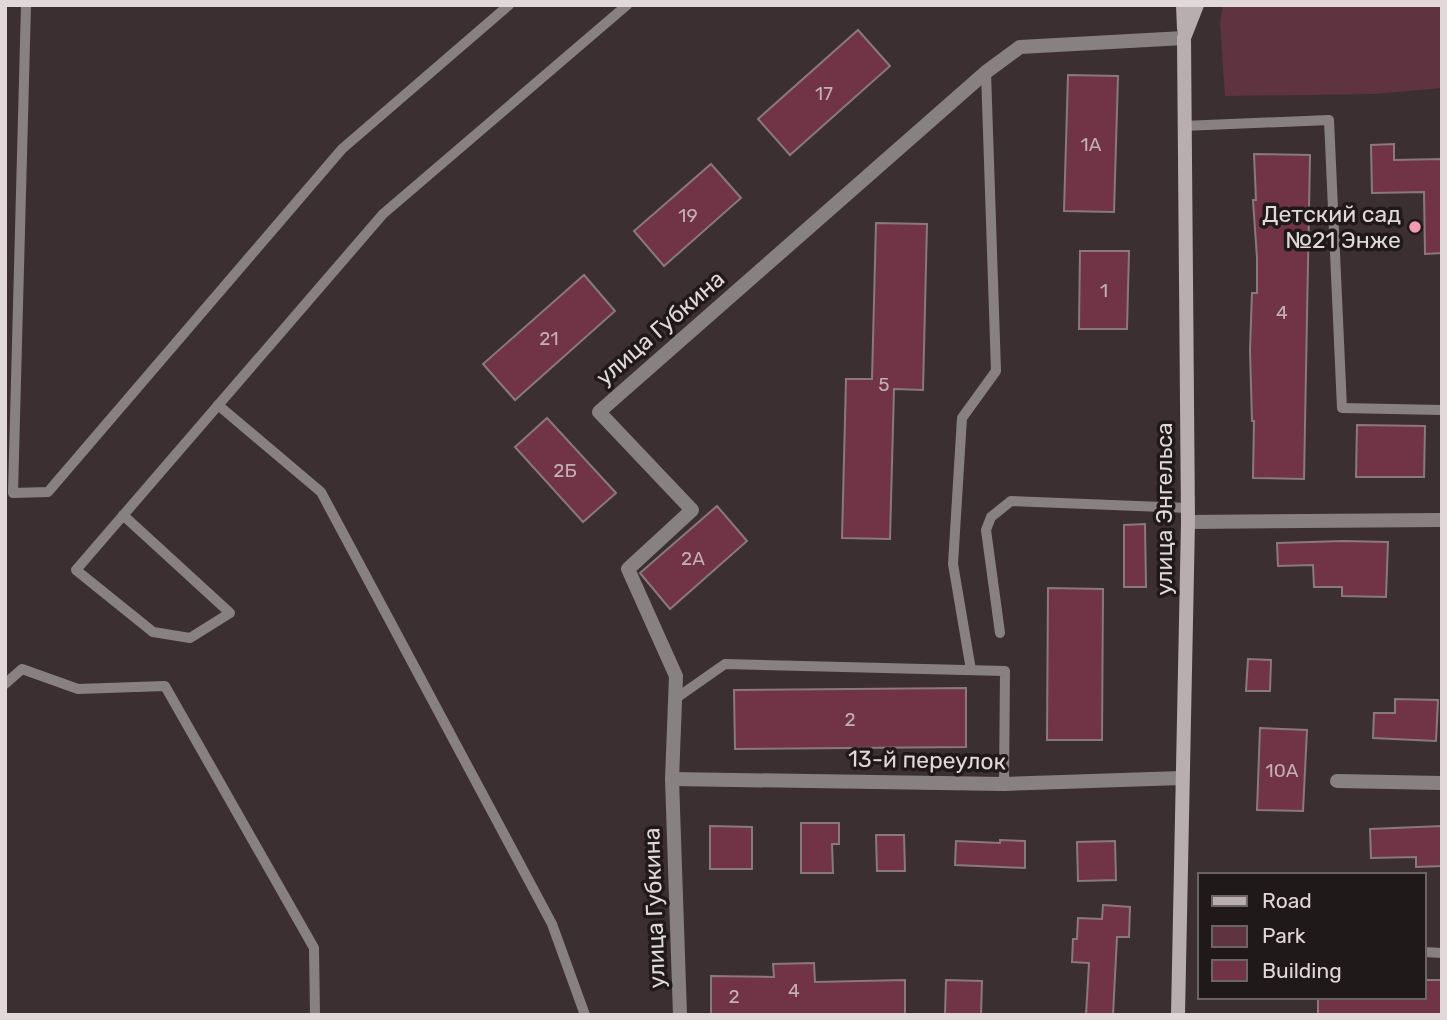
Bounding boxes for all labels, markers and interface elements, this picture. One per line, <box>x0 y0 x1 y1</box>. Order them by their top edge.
house number: 17 <box>815 82 833 105</box>
house number: 1А <box>1081 133 1102 156</box>
place label: Детский сад №21 Энже <box>1262 200 1401 254</box>
house number: 19 <box>678 204 698 227</box>
marker: Детский сад №21 Энже <box>1407 219 1423 235</box>
street label: улица Губкина <box>590 265 730 391</box>
house number: 1 <box>1100 279 1108 302</box>
house number: 4 <box>1276 301 1288 324</box>
house number: 21 <box>539 327 559 350</box>
house number: 5 <box>878 373 890 396</box>
street label: улица Энгельса <box>1150 422 1178 596</box>
house number: 2Б <box>553 459 577 482</box>
house number: 2А <box>681 547 705 570</box>
house number: 2 <box>844 708 856 731</box>
street label: 13-й переулок <box>848 745 1006 775</box>
house number: 10А <box>1266 759 1299 782</box>
street label: улица Губкина <box>637 827 671 989</box>
legend <box>1198 873 1426 999</box>
text: Road <box>1262 888 1312 913</box>
text: Park <box>1262 923 1306 948</box>
text: Building <box>1262 958 1342 983</box>
house number: 4 <box>788 979 800 1002</box>
house number: 2 <box>728 985 740 1008</box>

